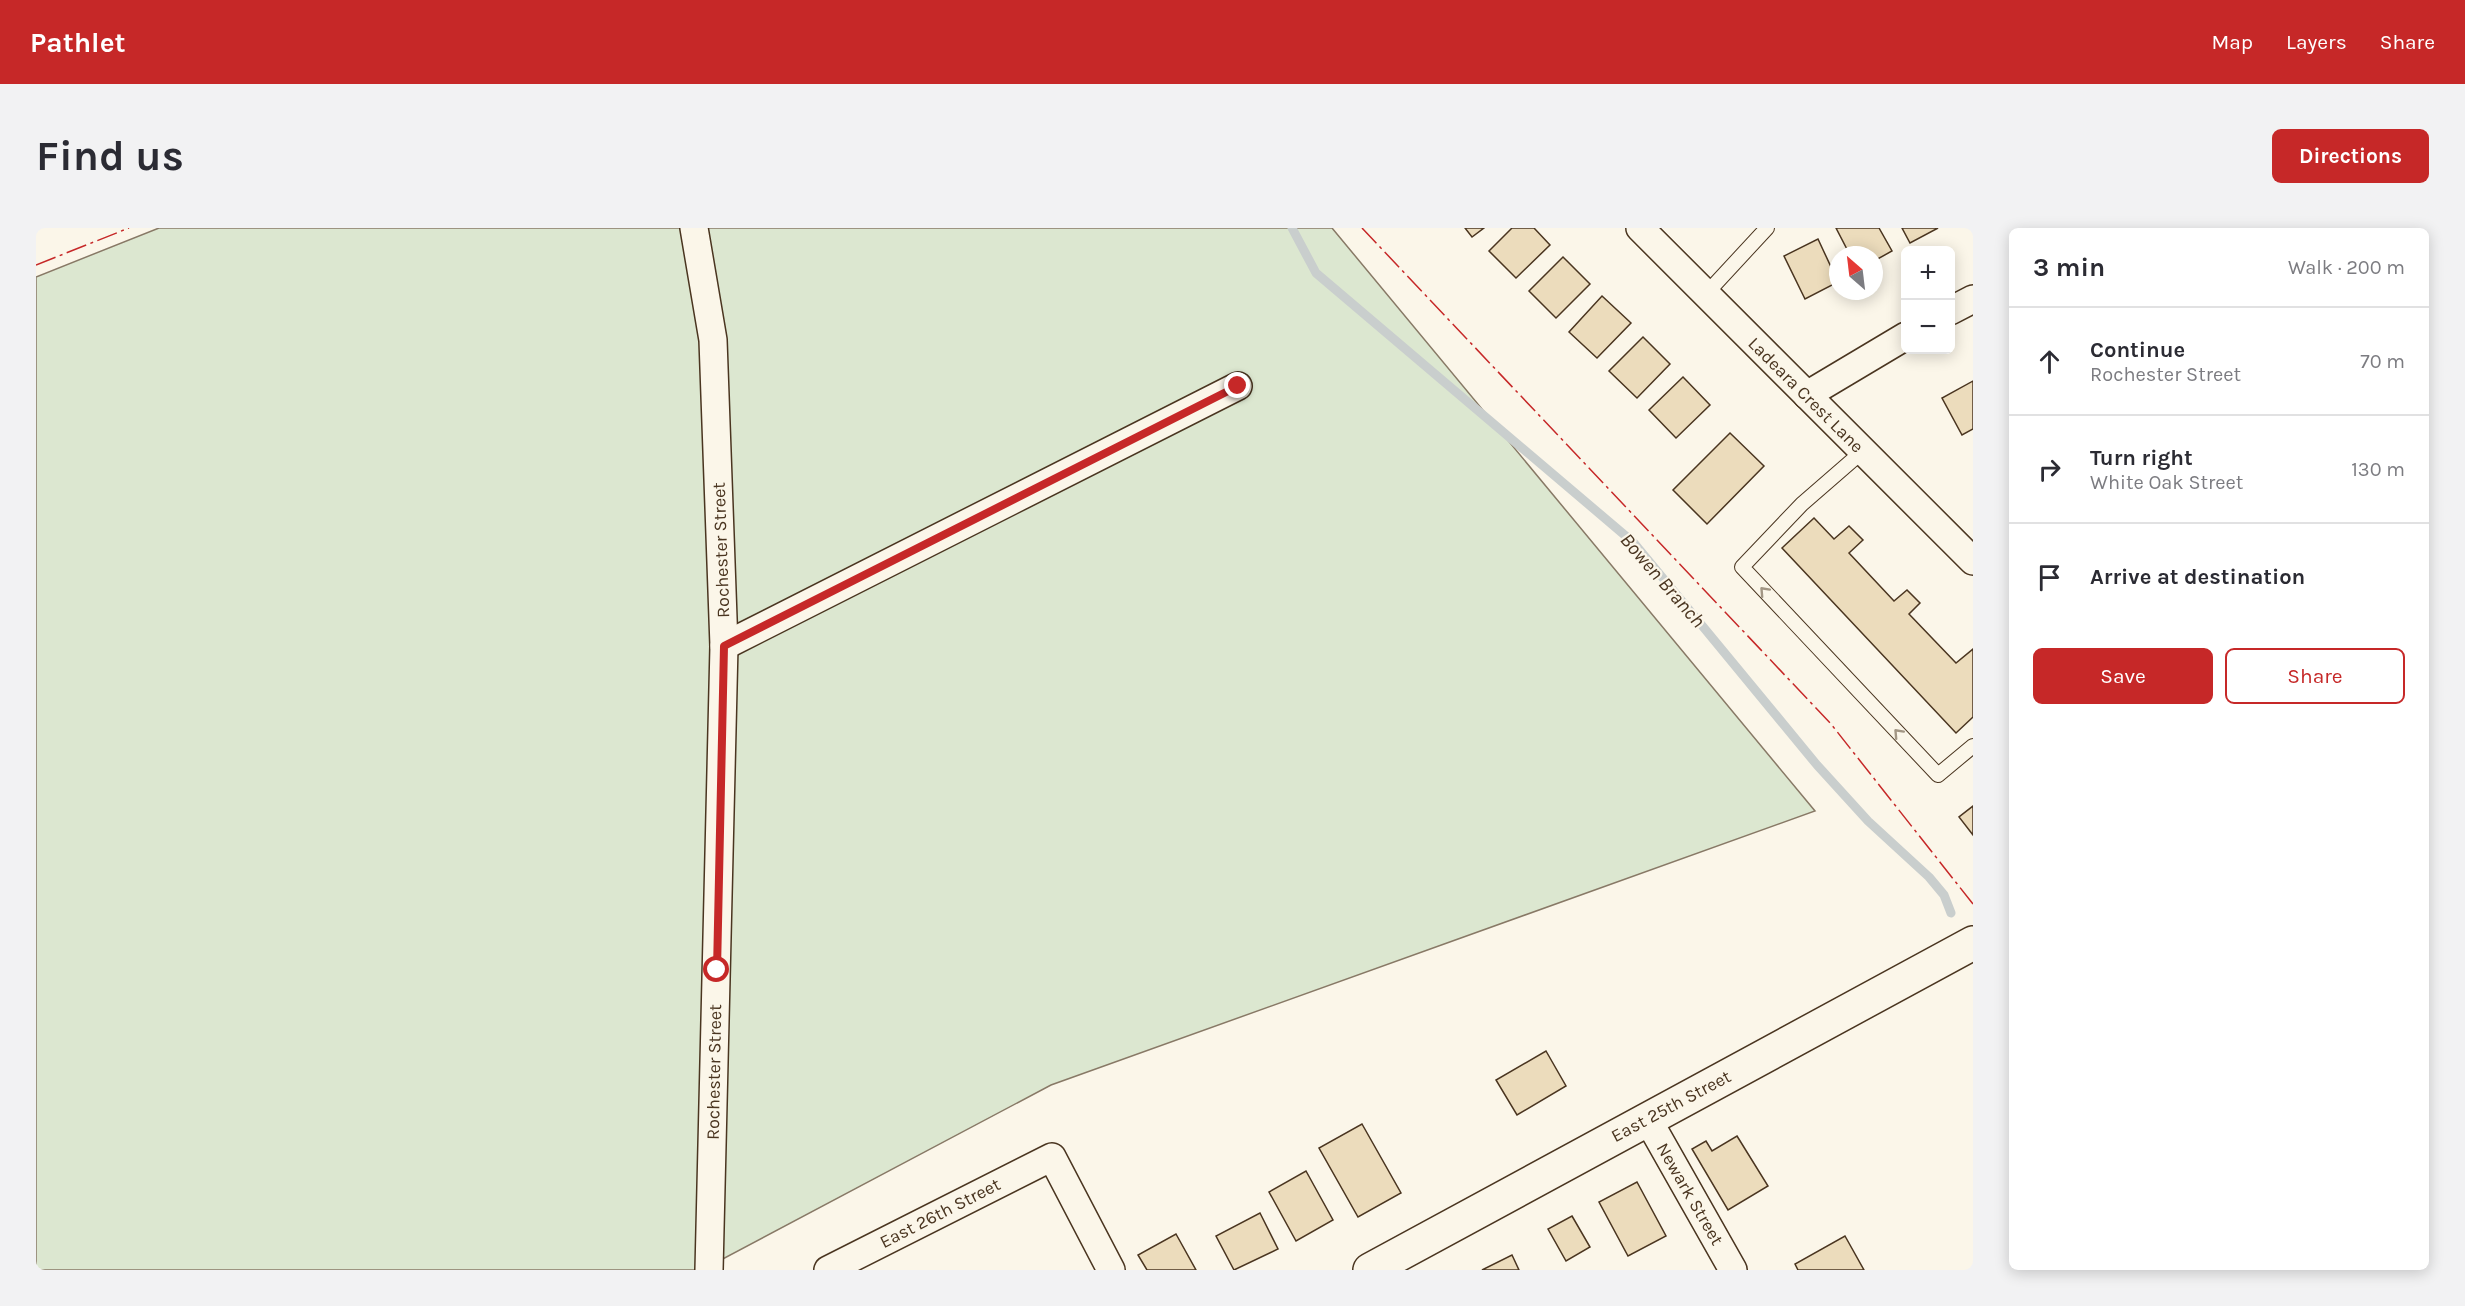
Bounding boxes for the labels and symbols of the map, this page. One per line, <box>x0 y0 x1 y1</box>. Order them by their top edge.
north arrow <box>1829 246 1883 300</box>
street label: Ladeara Crest Lane <box>1744 333 1868 457</box>
route end <box>1224 372 1250 398</box>
street label: Rochester Street <box>708 481 734 618</box>
water label: Bowen Branch <box>1615 528 1710 632</box>
one-way arrow <box>1760 587 1771 598</box>
one-way arrow <box>1894 729 1905 740</box>
route start <box>703 956 729 982</box>
street label: Rochester Street <box>702 1004 726 1140</box>
street label: East 25th Street <box>1607 1065 1735 1147</box>
street label: Newark Street <box>1652 1139 1728 1249</box>
street label: East 26th Street <box>876 1173 1004 1253</box>

